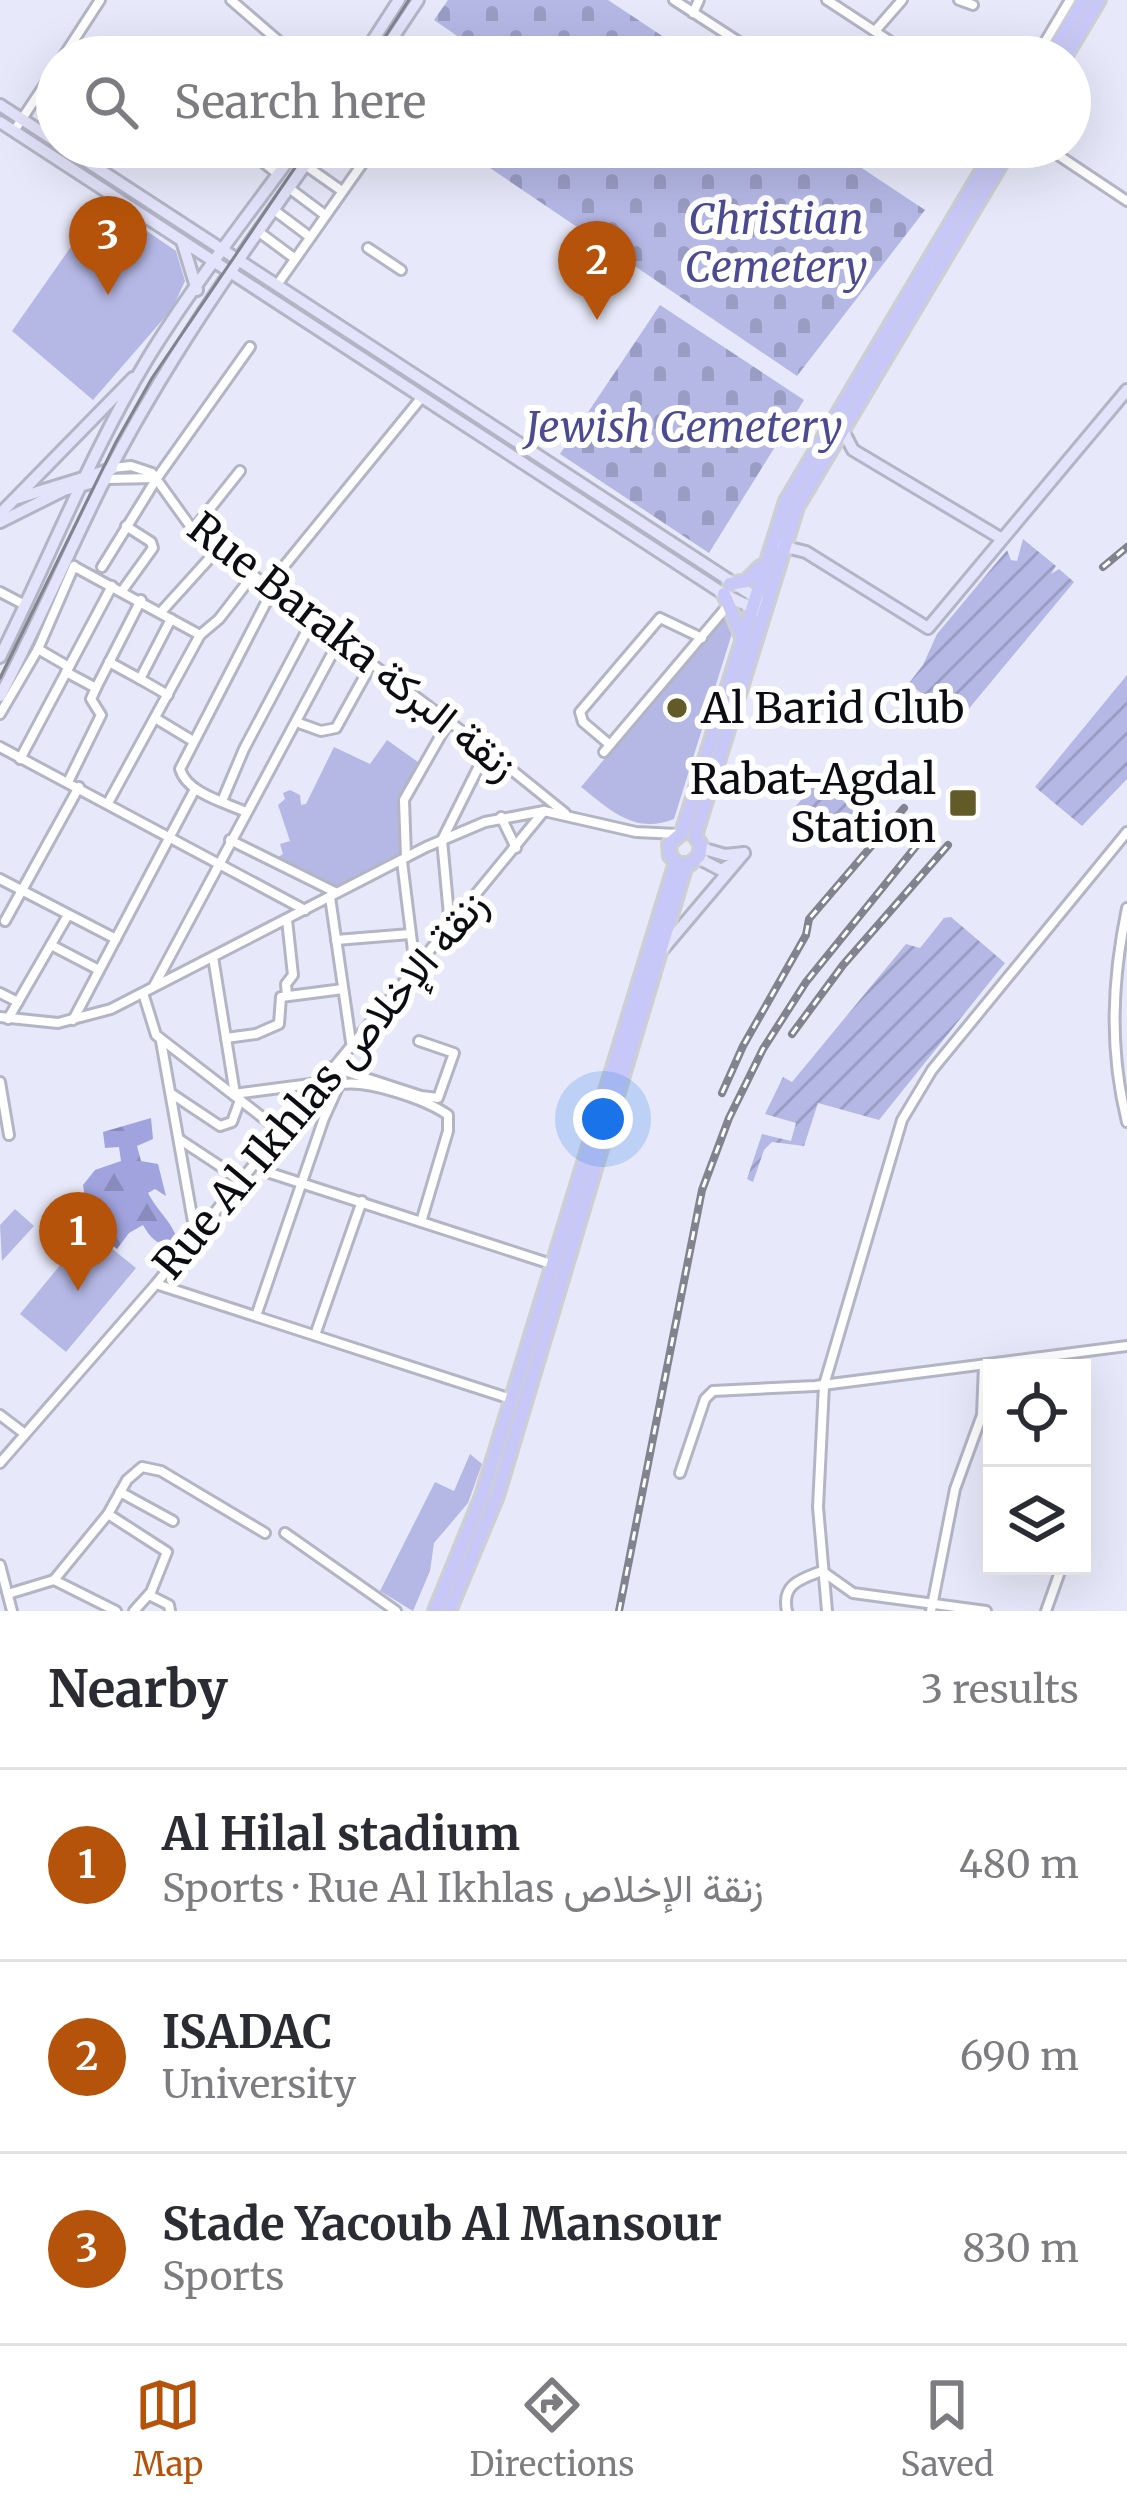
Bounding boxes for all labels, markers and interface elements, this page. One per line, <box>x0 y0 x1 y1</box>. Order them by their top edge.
search box <box>36 36 1091 168</box>
icon: search <box>78 69 144 135</box>
text: Search here <box>174 74 426 130</box>
park label: Christian Cemetery <box>684 193 868 293</box>
pin: 3 <box>69 196 147 295</box>
pin: 2 <box>558 221 636 320</box>
park label: Jewish Cemetery <box>522 401 842 453</box>
street label: Rue Baraka زنقة البركة <box>177 501 528 792</box>
place label: Al Barid Club <box>700 682 964 734</box>
marker: Al Barid Club <box>664 695 690 721</box>
place label: Rabat-Agdal Station <box>690 753 936 853</box>
marker: Rabat-Agdal Station <box>947 787 979 819</box>
street label: Rue Al Ikhlas زنقة الإخلاص <box>142 879 499 1290</box>
your location <box>573 1089 633 1149</box>
pin: 1 <box>39 1192 117 1291</box>
map controls <box>983 1359 1091 1575</box>
button: locate <box>983 1359 1091 1467</box>
button: layers <box>983 1467 1091 1575</box>
text: Nearby <box>48 1657 228 1721</box>
text: 3 results <box>921 1665 1079 1714</box>
text: Al Hilal stadium <box>162 1806 520 1862</box>
text: 1 <box>78 1840 96 1889</box>
text: 480 m <box>959 1840 1079 1889</box>
text: Sports · Rue Al Ikhlas زنقة الإخلاص <box>162 1864 764 1913</box>
text: ISADAC <box>162 2004 332 2060</box>
text: 2 <box>76 2032 98 2081</box>
text: 690 m <box>960 2032 1079 2081</box>
text: University <box>162 2060 356 2109</box>
text: Stade Yacoub Al Mansour <box>162 2196 722 2252</box>
text: 3 <box>76 2224 98 2273</box>
text: 830 m <box>962 2224 1079 2273</box>
text: Sports <box>162 2252 284 2301</box>
tab: Map <box>133 2372 203 2485</box>
tab: Directions <box>469 2372 634 2485</box>
tab: Saved <box>900 2372 994 2485</box>

